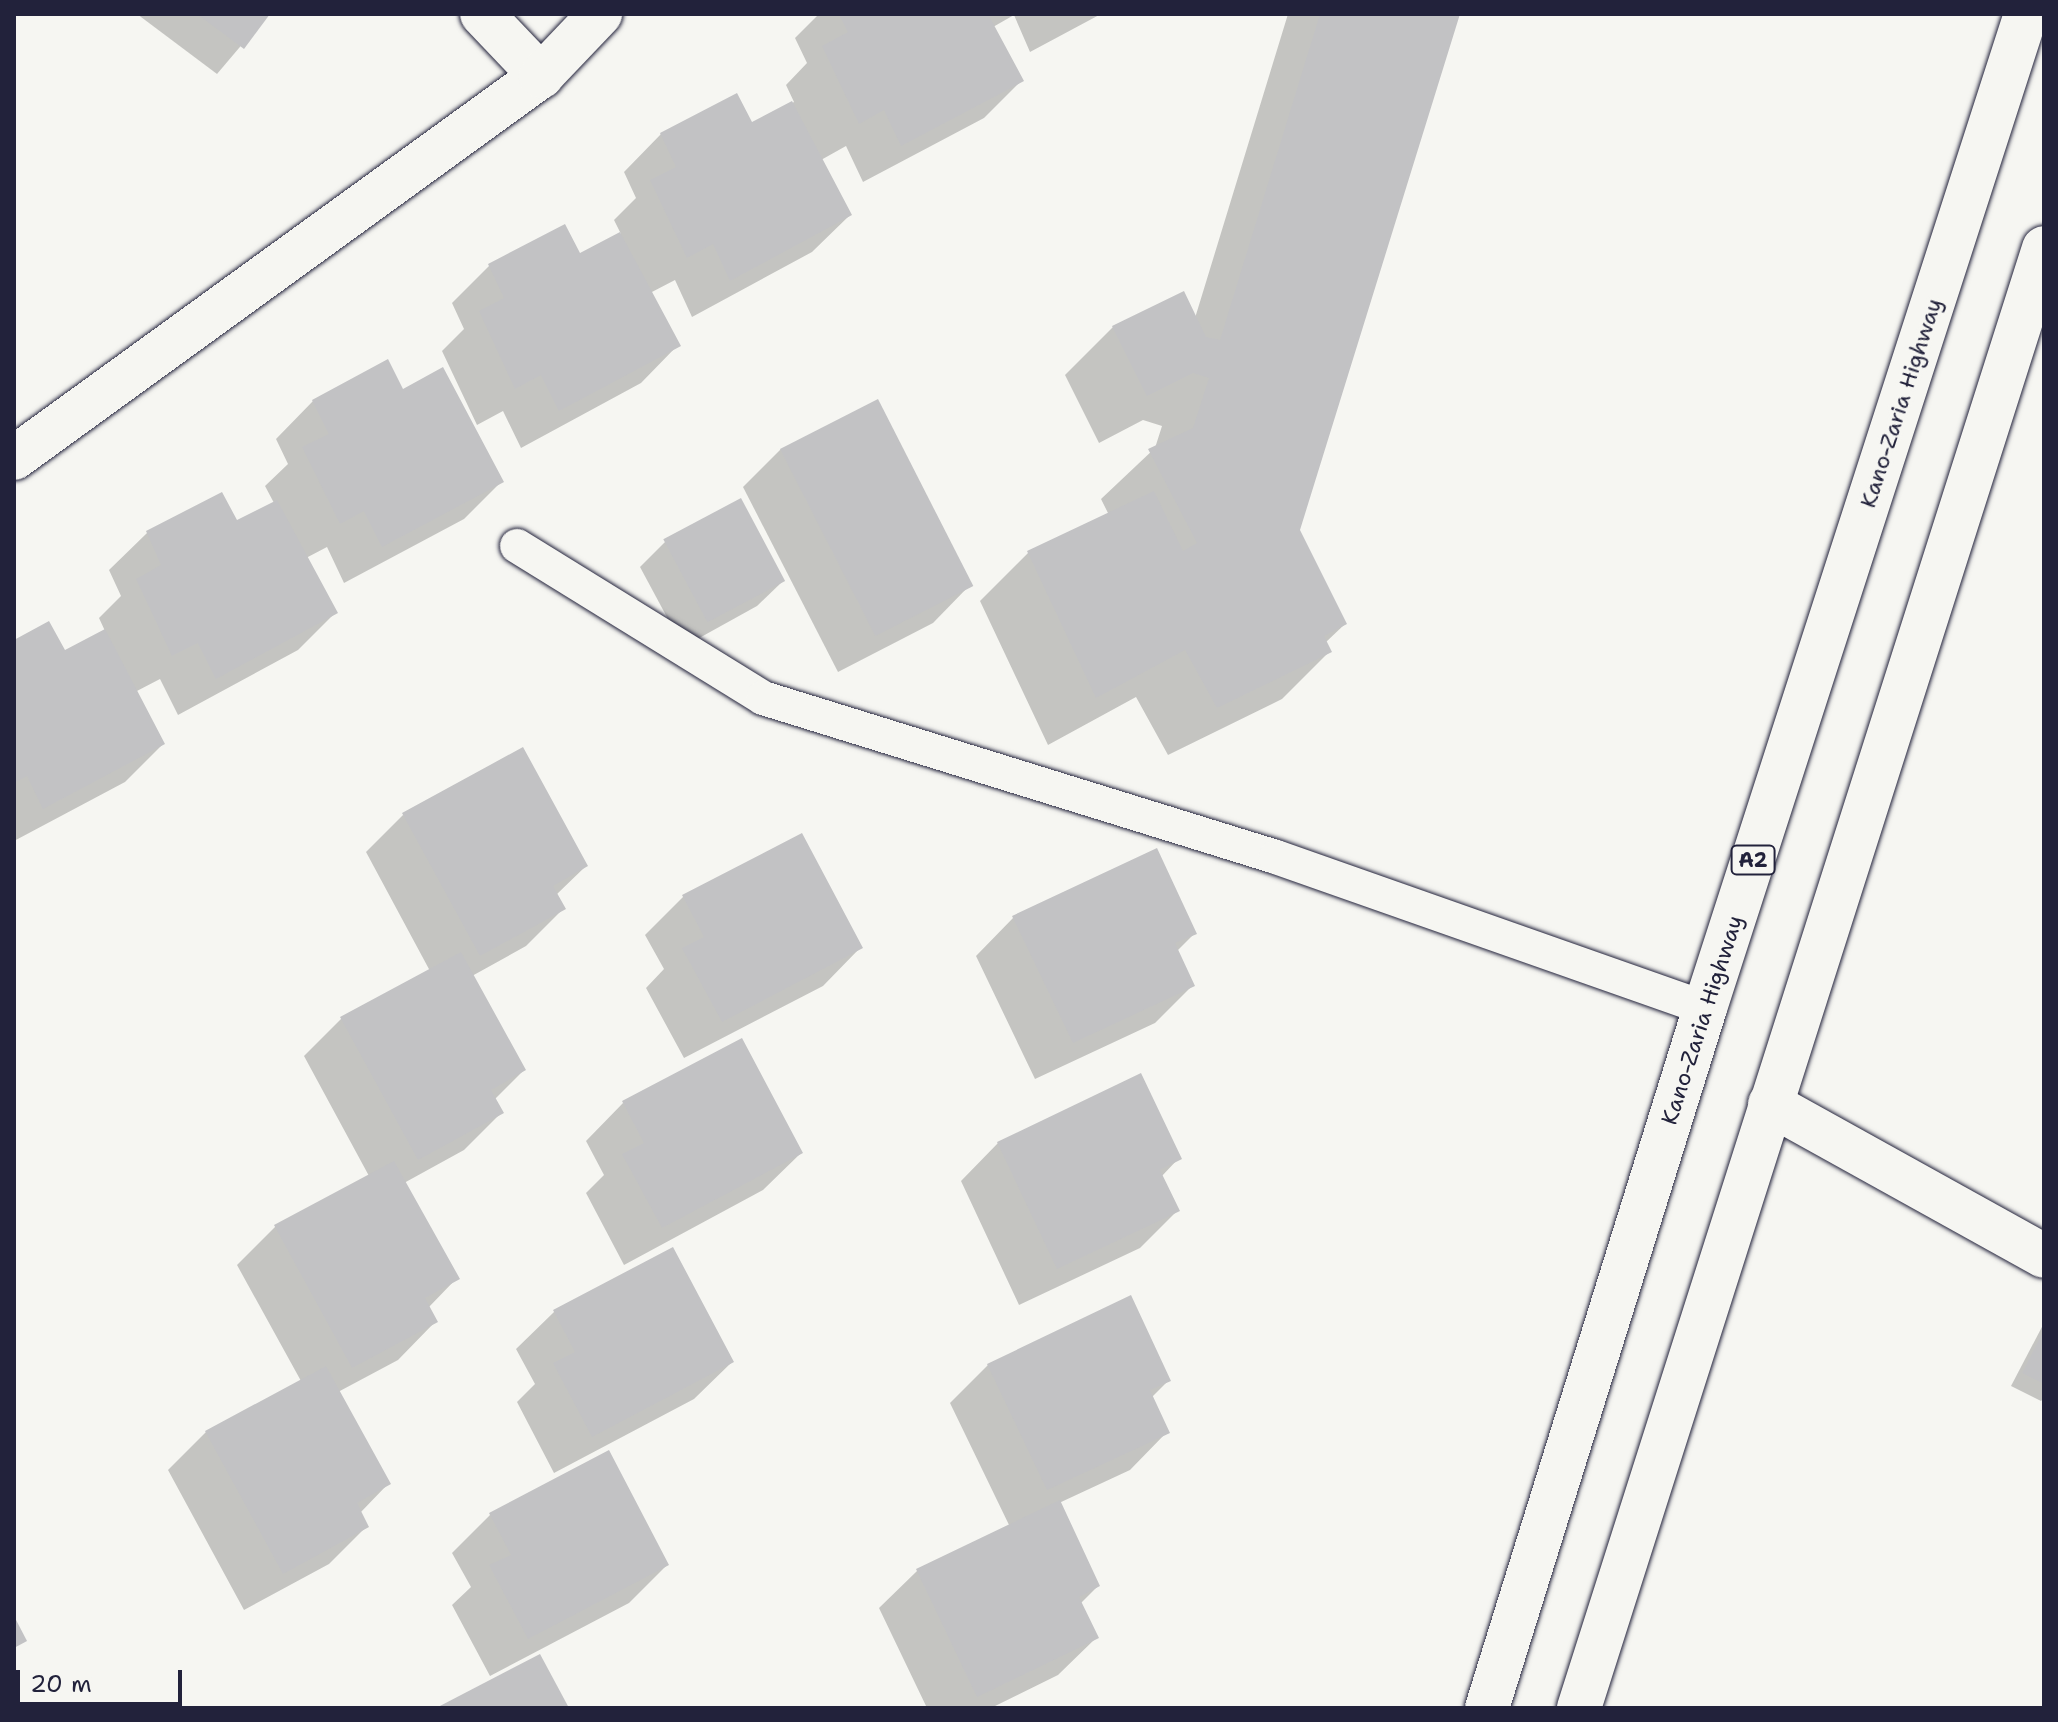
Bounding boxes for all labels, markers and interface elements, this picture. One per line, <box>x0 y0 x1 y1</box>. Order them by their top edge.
street label: Kano-Zaria Highway <box>1855 295 1947 511</box>
road number: A2 <box>1729 844 1777 876</box>
street label: Kano-Zaria Highway <box>1656 912 1748 1128</box>
scale bar <box>20 1654 186 1704</box>
text: 20 m <box>30 1668 92 1700</box>

